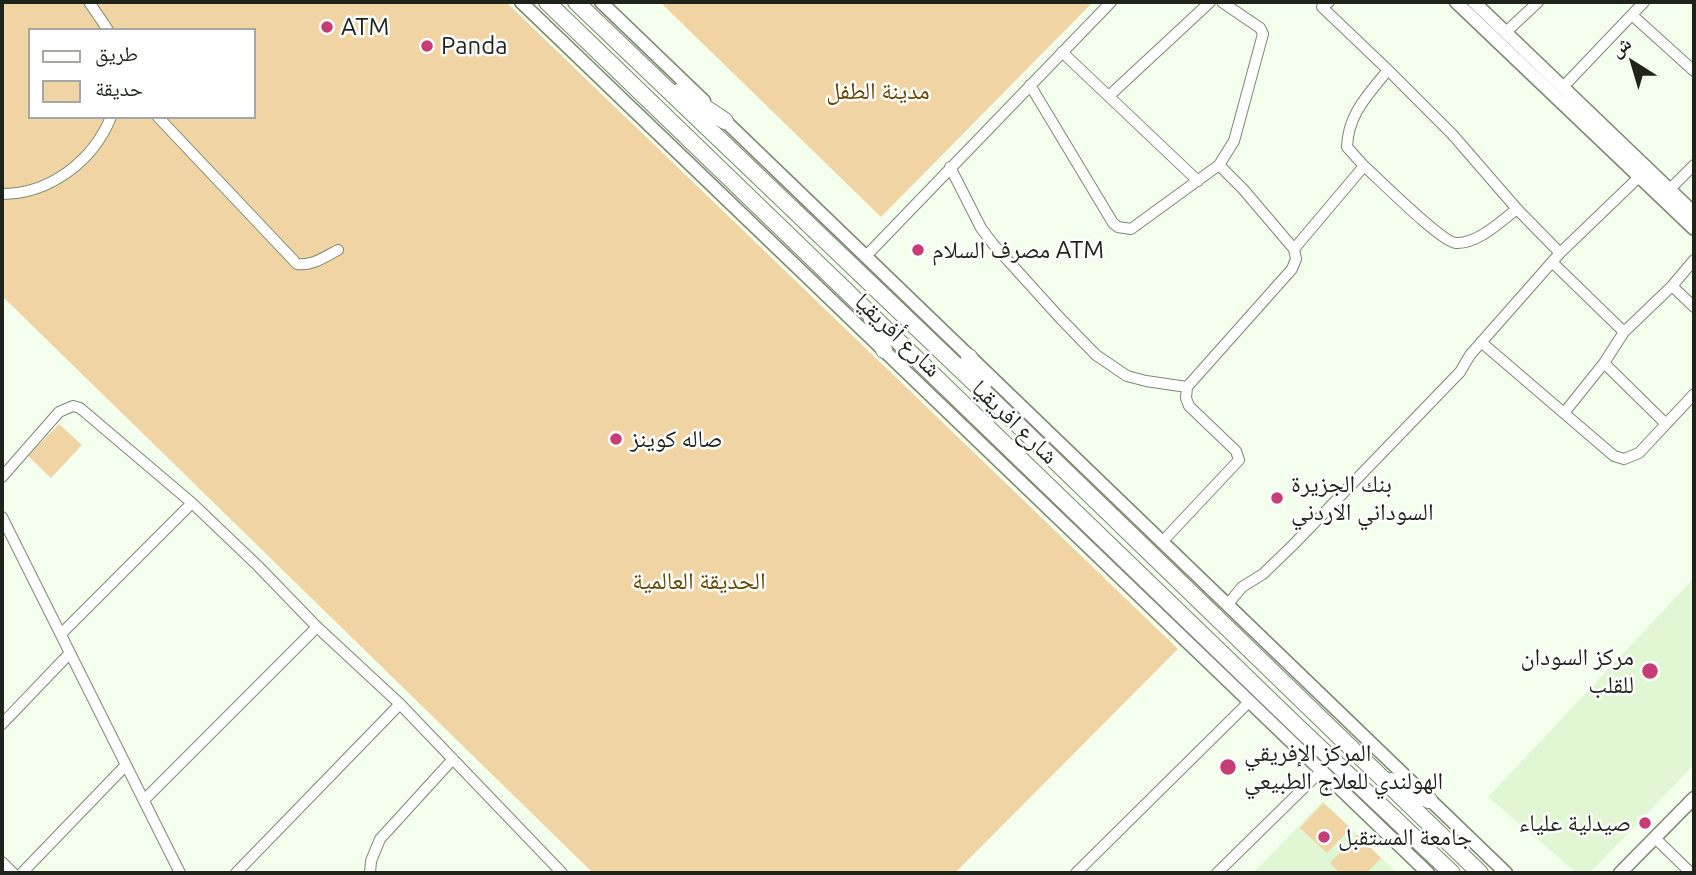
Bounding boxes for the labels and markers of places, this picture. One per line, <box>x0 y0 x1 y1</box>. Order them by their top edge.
place label: ATM <box>341 13 389 41</box>
marker: ATM <box>319 19 335 35</box>
place label: Panda <box>441 32 508 60</box>
marker: Panda <box>419 38 435 54</box>
place label: مصرف السلام ATM <box>932 236 1104 264</box>
marker: مصرف السلام ATM <box>910 242 926 258</box>
place label: صاله كوينز <box>630 425 722 453</box>
marker: صاله كوينز <box>608 431 624 447</box>
place label: بنك الجزيرة السوداني الاردني <box>1291 470 1434 526</box>
marker: بنك الجزيرة السوداني الاردني <box>1269 490 1285 506</box>
place label: مركز السودان للقلب <box>1521 643 1634 699</box>
marker: مركز السودان للقلب <box>1640 661 1660 681</box>
place label: المركز الإفريقي الهولندي للعلاج الطبيعي <box>1244 739 1443 795</box>
marker: المركز الإفريقي الهولندي للعلاج الطبيعي <box>1218 757 1238 777</box>
place label: صيدلية علياء <box>1519 809 1631 837</box>
marker: صيدلية علياء <box>1637 815 1653 831</box>
place label: جامعة المستقبل <box>1338 823 1472 851</box>
marker: جامعة المستقبل <box>1316 829 1332 845</box>

